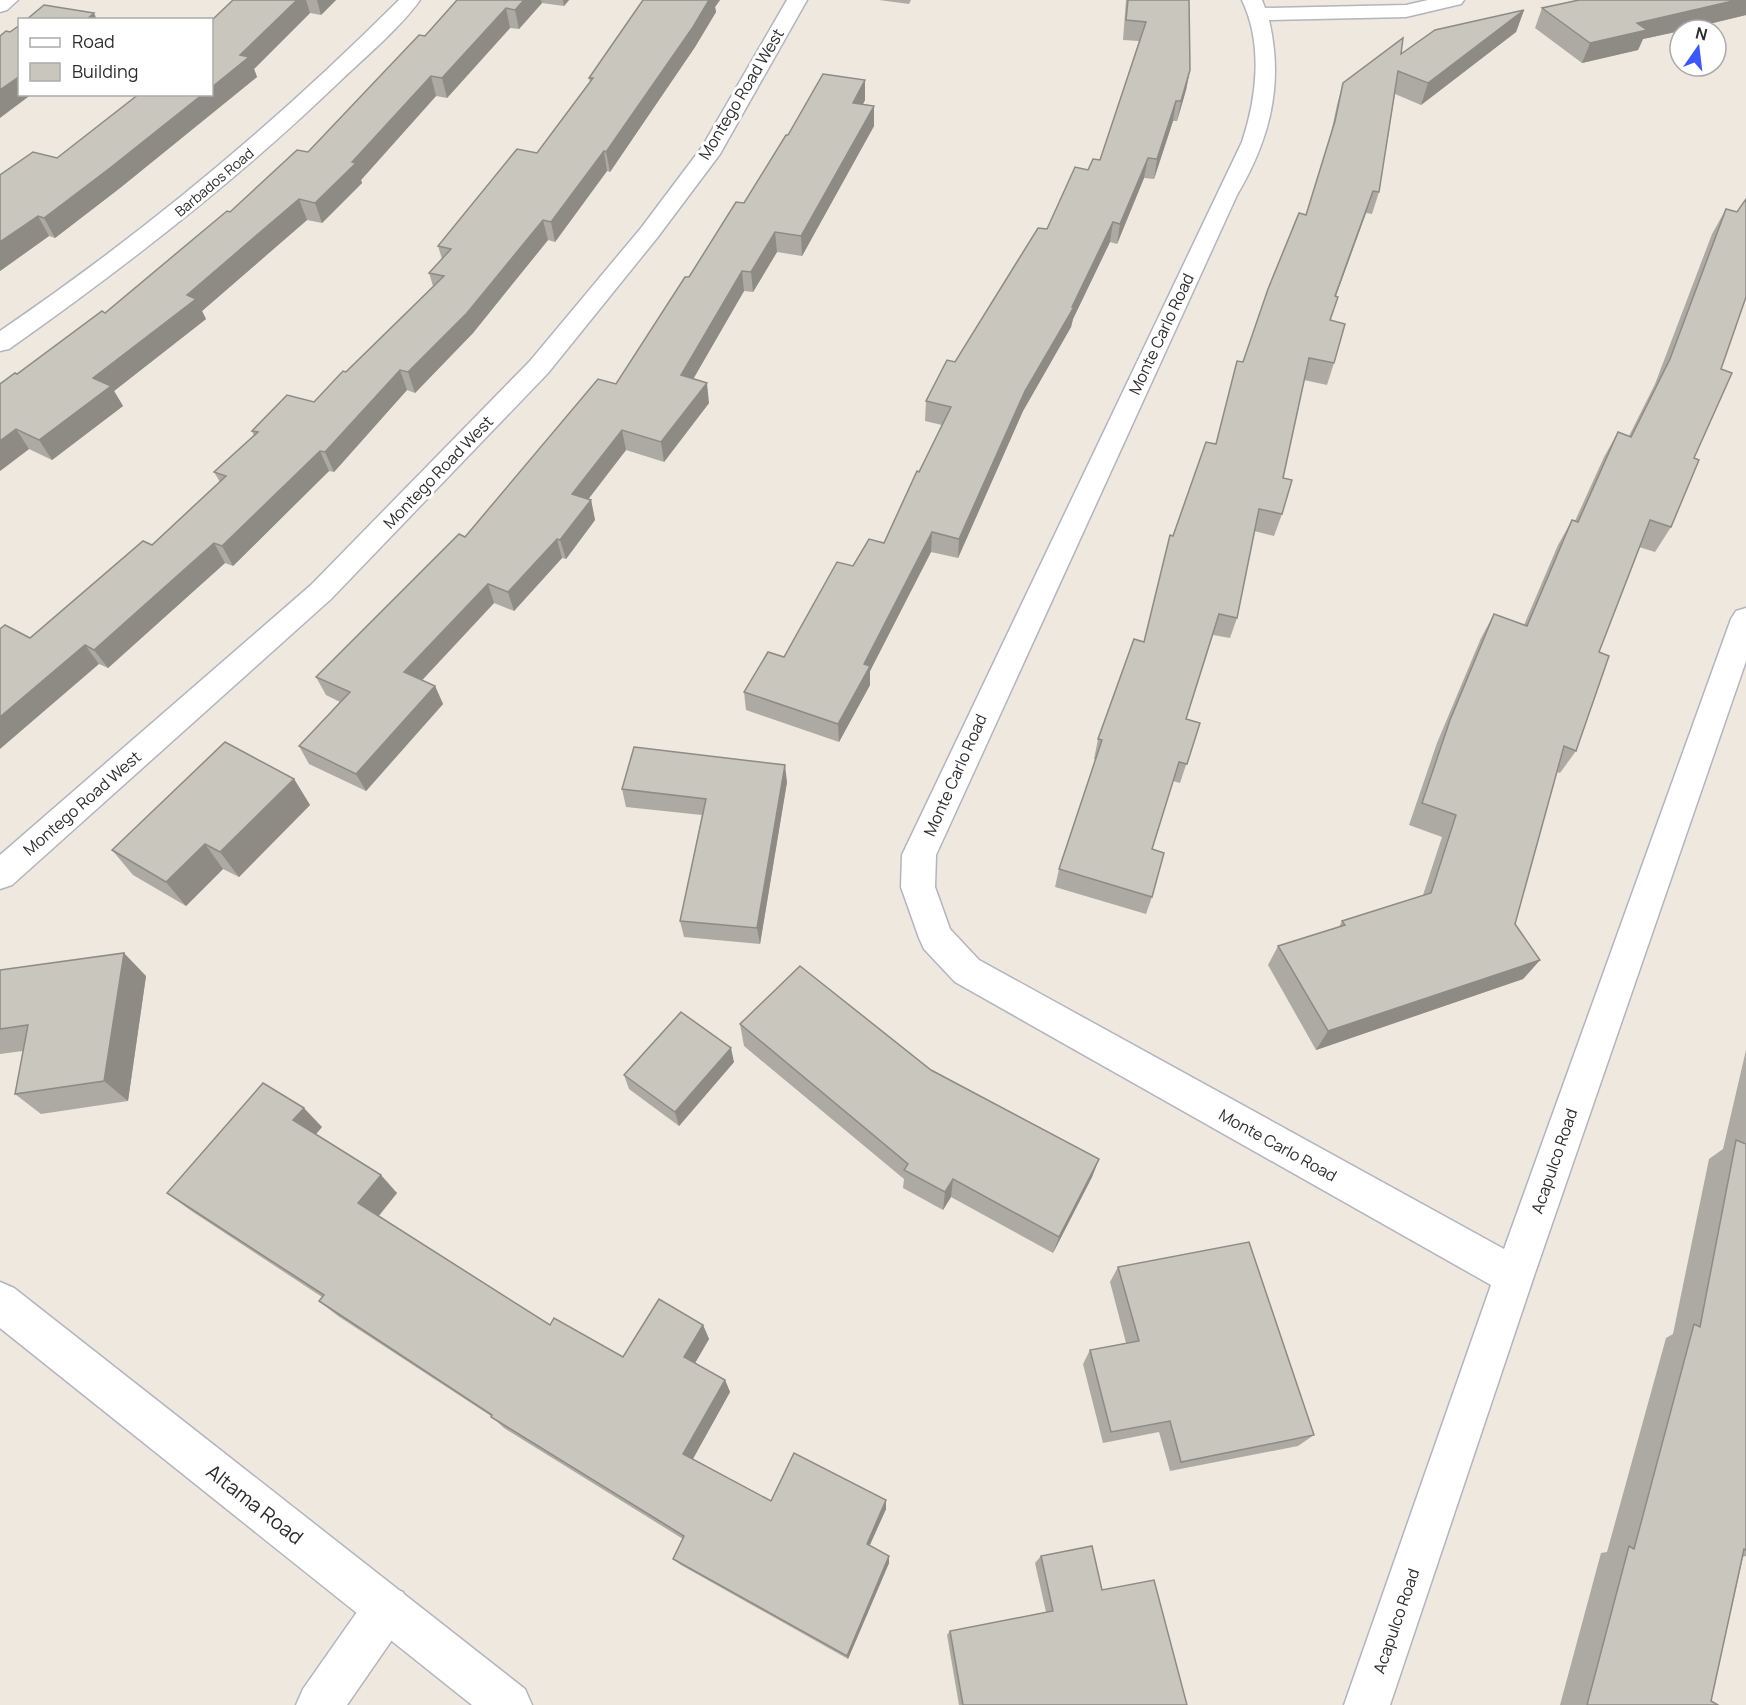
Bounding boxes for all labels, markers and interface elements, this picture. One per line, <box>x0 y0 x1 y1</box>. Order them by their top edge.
legend <box>18 18 213 96</box>
north arrow <box>1668 18 1728 78</box>
text: N <box>1693 21 1710 46</box>
street label: Montego Road West <box>693 24 789 164</box>
text: Road <box>72 29 115 53</box>
text: Building <box>72 59 138 83</box>
street label: Barbados Road <box>171 143 257 221</box>
street label: Monte Carlo Road <box>1123 270 1199 398</box>
street label: Montego Road West <box>378 411 498 533</box>
street label: Monte Carlo Road <box>918 710 992 840</box>
street label: Montego Road West <box>18 746 146 860</box>
street label: Monte Carlo Road <box>1215 1104 1341 1186</box>
street label: Acapulco Road <box>1526 1106 1582 1216</box>
street label: Altama Road <box>201 1458 309 1550</box>
street label: Acapulco Road <box>1368 1566 1424 1676</box>

